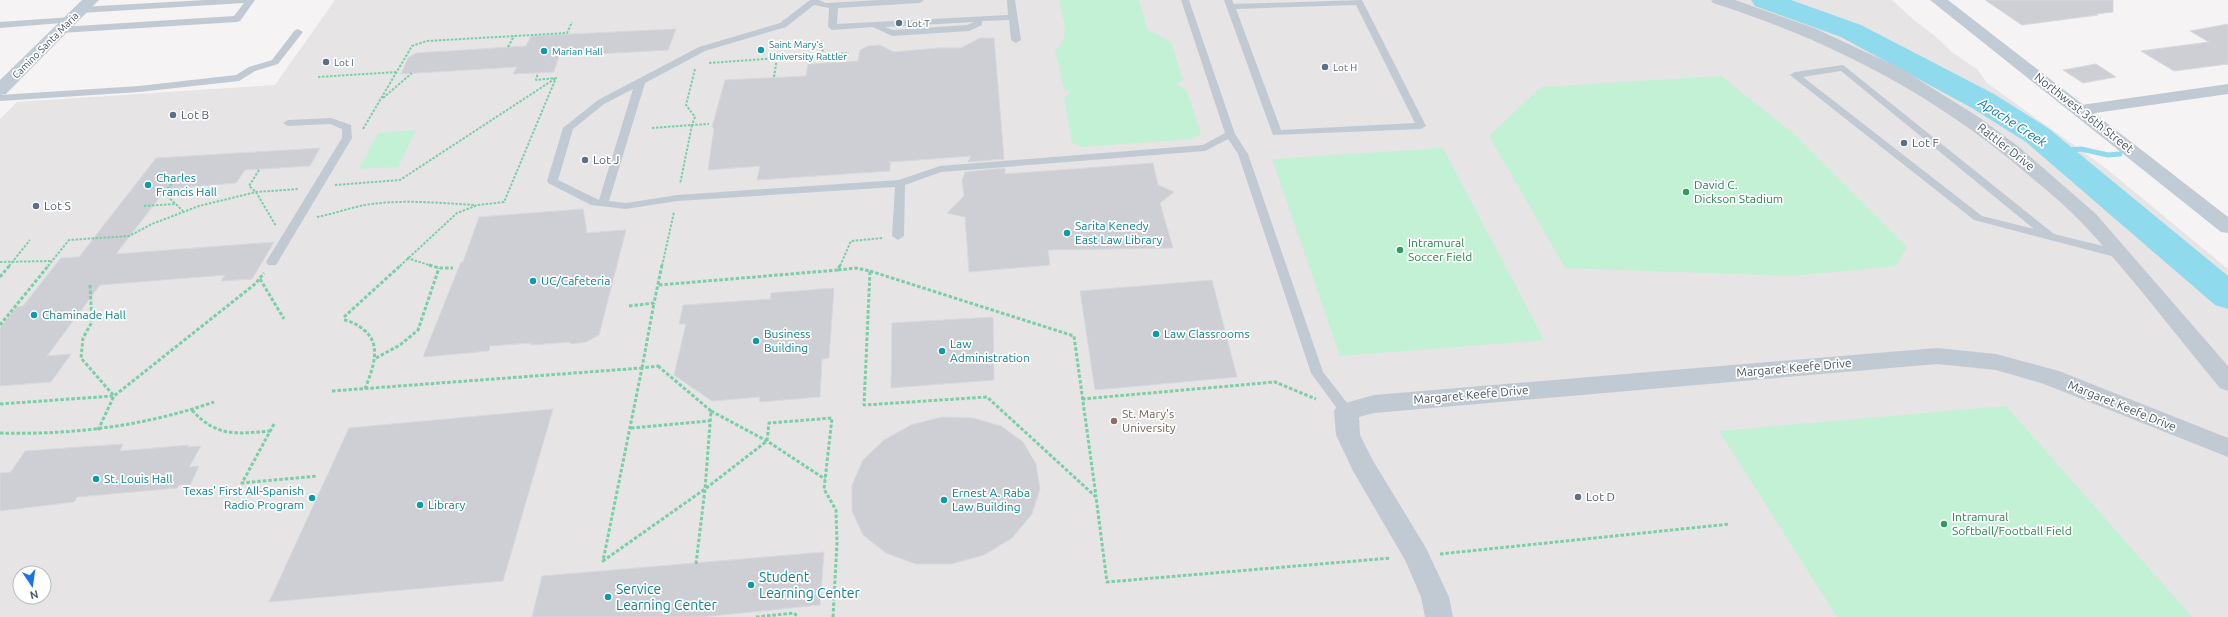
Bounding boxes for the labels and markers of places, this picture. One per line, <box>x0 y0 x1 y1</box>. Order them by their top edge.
marker: Lot T <box>894 18 904 28</box>
place label: Lot T <box>907 18 930 29</box>
place label: Saint Mary's University Rattler <box>769 39 847 62</box>
marker: Saint Mary's University Rattler <box>756 45 766 55</box>
marker: Marian Hall <box>539 46 549 56</box>
place label: Marian Hall <box>552 46 603 57</box>
marker: Lot I <box>321 57 331 67</box>
place label: Lot I <box>334 57 354 68</box>
marker: Lot H <box>1320 62 1330 72</box>
place label: Lot H <box>1333 62 1357 73</box>
place label: Lot B <box>181 108 209 121</box>
marker: Lot B <box>168 110 178 120</box>
place label: Lot F <box>1912 136 1939 149</box>
marker: Lot F <box>1899 138 1909 148</box>
place label: Lot J <box>593 153 620 166</box>
marker: Lot J <box>580 155 590 165</box>
place label: Charles Francis Hall <box>156 171 217 198</box>
place label: David C. Dickson Stadium <box>1694 178 1783 205</box>
marker: Charles Francis Hall <box>143 180 153 190</box>
marker: David C. Dickson Stadium <box>1681 187 1691 197</box>
place label: Lot S <box>44 199 71 212</box>
marker: Lot S <box>31 201 41 211</box>
place label: Sarita Kenedy East Law Library <box>1075 219 1162 246</box>
marker: Sarita Kenedy East Law Library <box>1062 228 1072 238</box>
place label: Intramural Soccer Field <box>1408 236 1472 263</box>
marker: Intramural Soccer Field <box>1395 245 1405 255</box>
place label: UC/Cafeteria <box>541 274 610 287</box>
marker: UC/Cafeteria <box>528 276 538 286</box>
place label: Chaminade Hall <box>42 308 126 321</box>
marker: Chaminade Hall <box>29 310 39 320</box>
place label: Business Building <box>764 327 811 354</box>
place label: Law Classrooms <box>1164 327 1250 340</box>
marker: Law Classrooms <box>1151 329 1161 339</box>
marker: Business Building <box>751 336 761 346</box>
place label: Law Administration <box>950 337 1030 364</box>
marker: Law Administration <box>937 346 947 356</box>
place label: St. Mary's University <box>1122 407 1176 434</box>
marker: St. Mary's University <box>1109 416 1119 426</box>
place label: St. Louis Hall <box>104 472 173 485</box>
marker: St. Louis Hall <box>91 474 101 484</box>
place label: Texas' First All-Spanish Radio Program <box>183 484 304 511</box>
place label: Ernest A. Raba Law Building <box>952 486 1030 513</box>
place label: Lot D <box>1586 490 1615 503</box>
marker: Lot D <box>1573 492 1583 502</box>
marker: Texas' First All-Spanish Radio Program <box>307 493 317 503</box>
marker: Ernest A. Raba Law Building <box>939 495 949 505</box>
place label: Library <box>428 498 466 511</box>
marker: Library <box>415 500 425 510</box>
place label: Intramural Softball/Football Field <box>1952 510 2072 537</box>
marker: Intramural Softball/Football Field <box>1939 519 1949 529</box>
place label: Student Learning Center <box>759 569 860 601</box>
marker: Student Learning Center <box>746 580 756 590</box>
place label: Service Learning Center <box>616 581 717 613</box>
marker: Service Learning Center <box>603 592 613 602</box>

